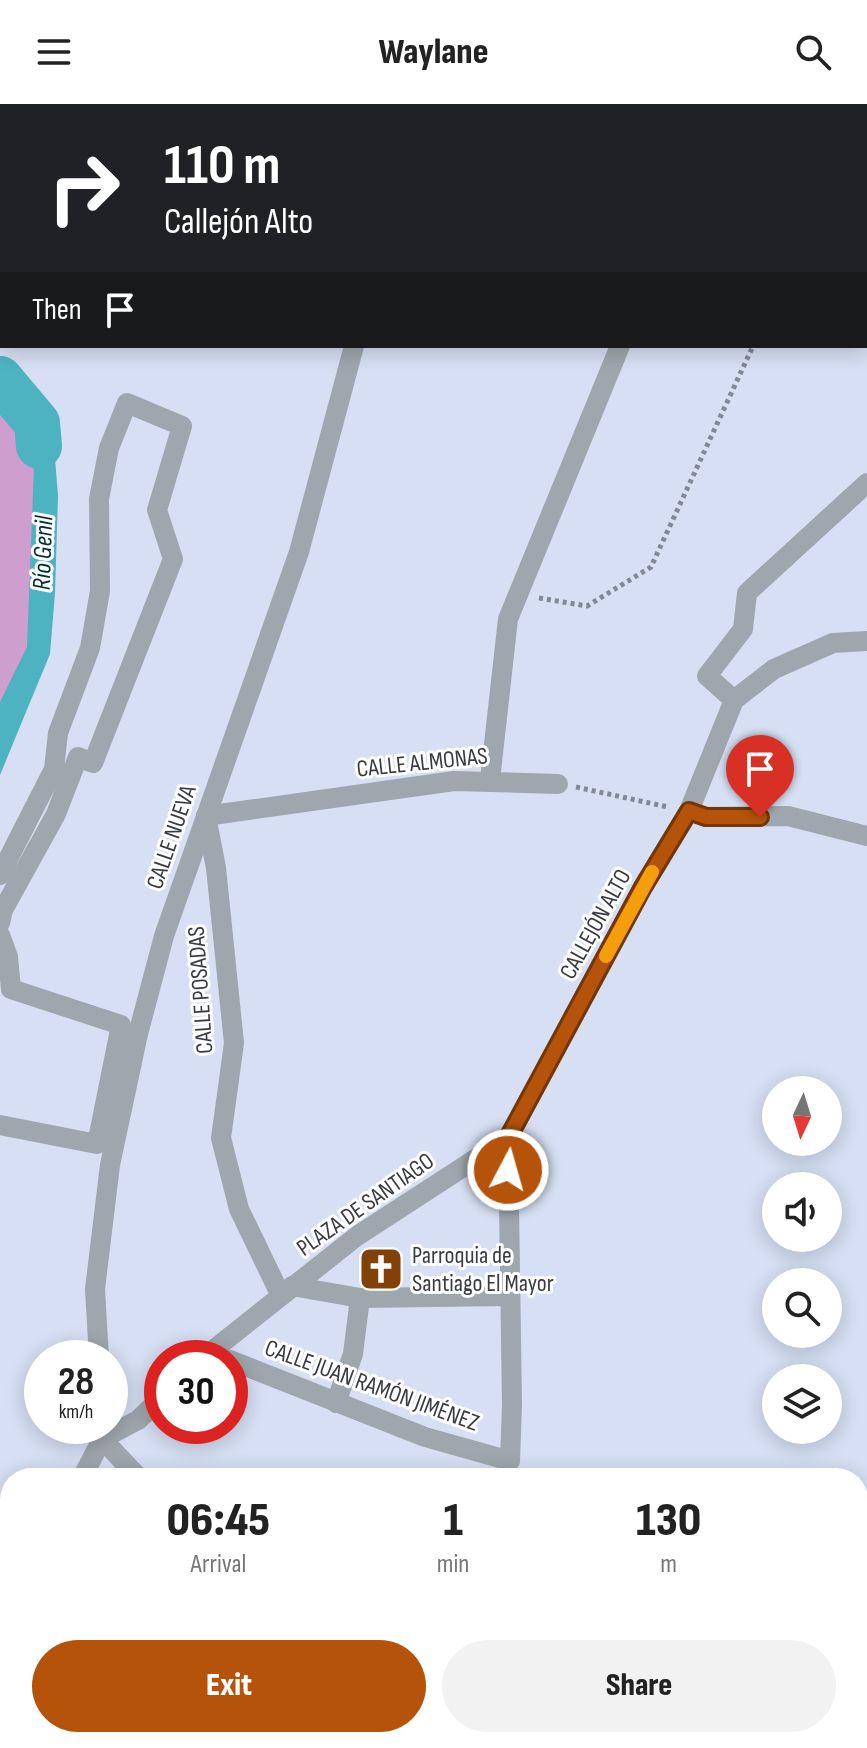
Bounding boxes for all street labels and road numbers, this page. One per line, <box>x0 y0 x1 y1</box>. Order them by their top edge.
street label: CALLE ALMONAS <box>355 741 489 784</box>
street label: CALLE NUEVA <box>140 781 203 893</box>
street label: CALLEJÓN ALTO <box>553 864 637 984</box>
street label: CALLE POSADAS <box>182 925 219 1055</box>
street label: PLAZA DE SANTIAGO <box>291 1146 439 1262</box>
street label: CALLE JUAN RAMÓN JIMÉNEZ <box>261 1333 483 1438</box>

